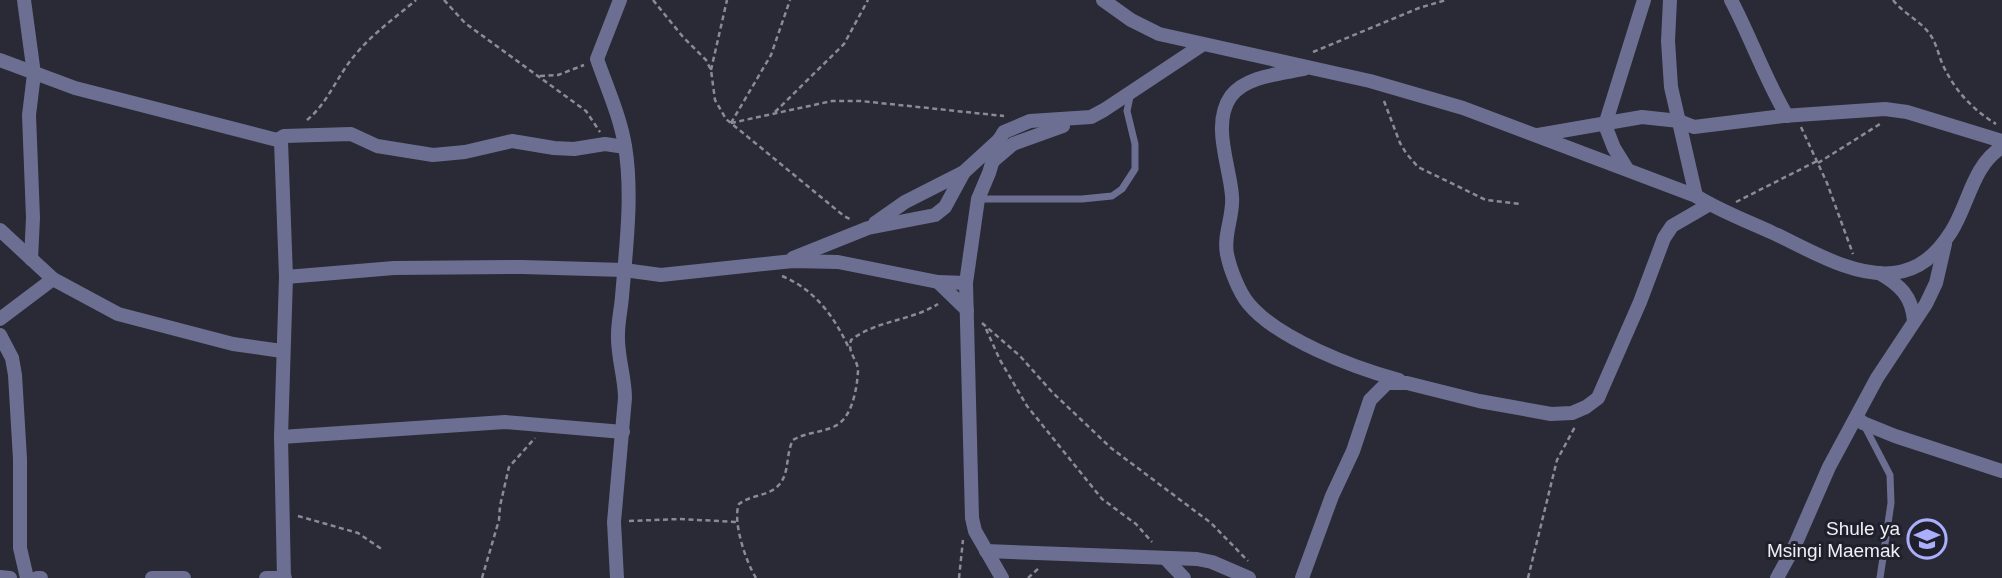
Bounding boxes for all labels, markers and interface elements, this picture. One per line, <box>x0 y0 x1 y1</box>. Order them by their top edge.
place label: Shule ya Msingi Maemak <box>1767 518 1900 561</box>
school or university icon: Shule ya Msingi Maemak <box>1906 518 1948 560</box>

